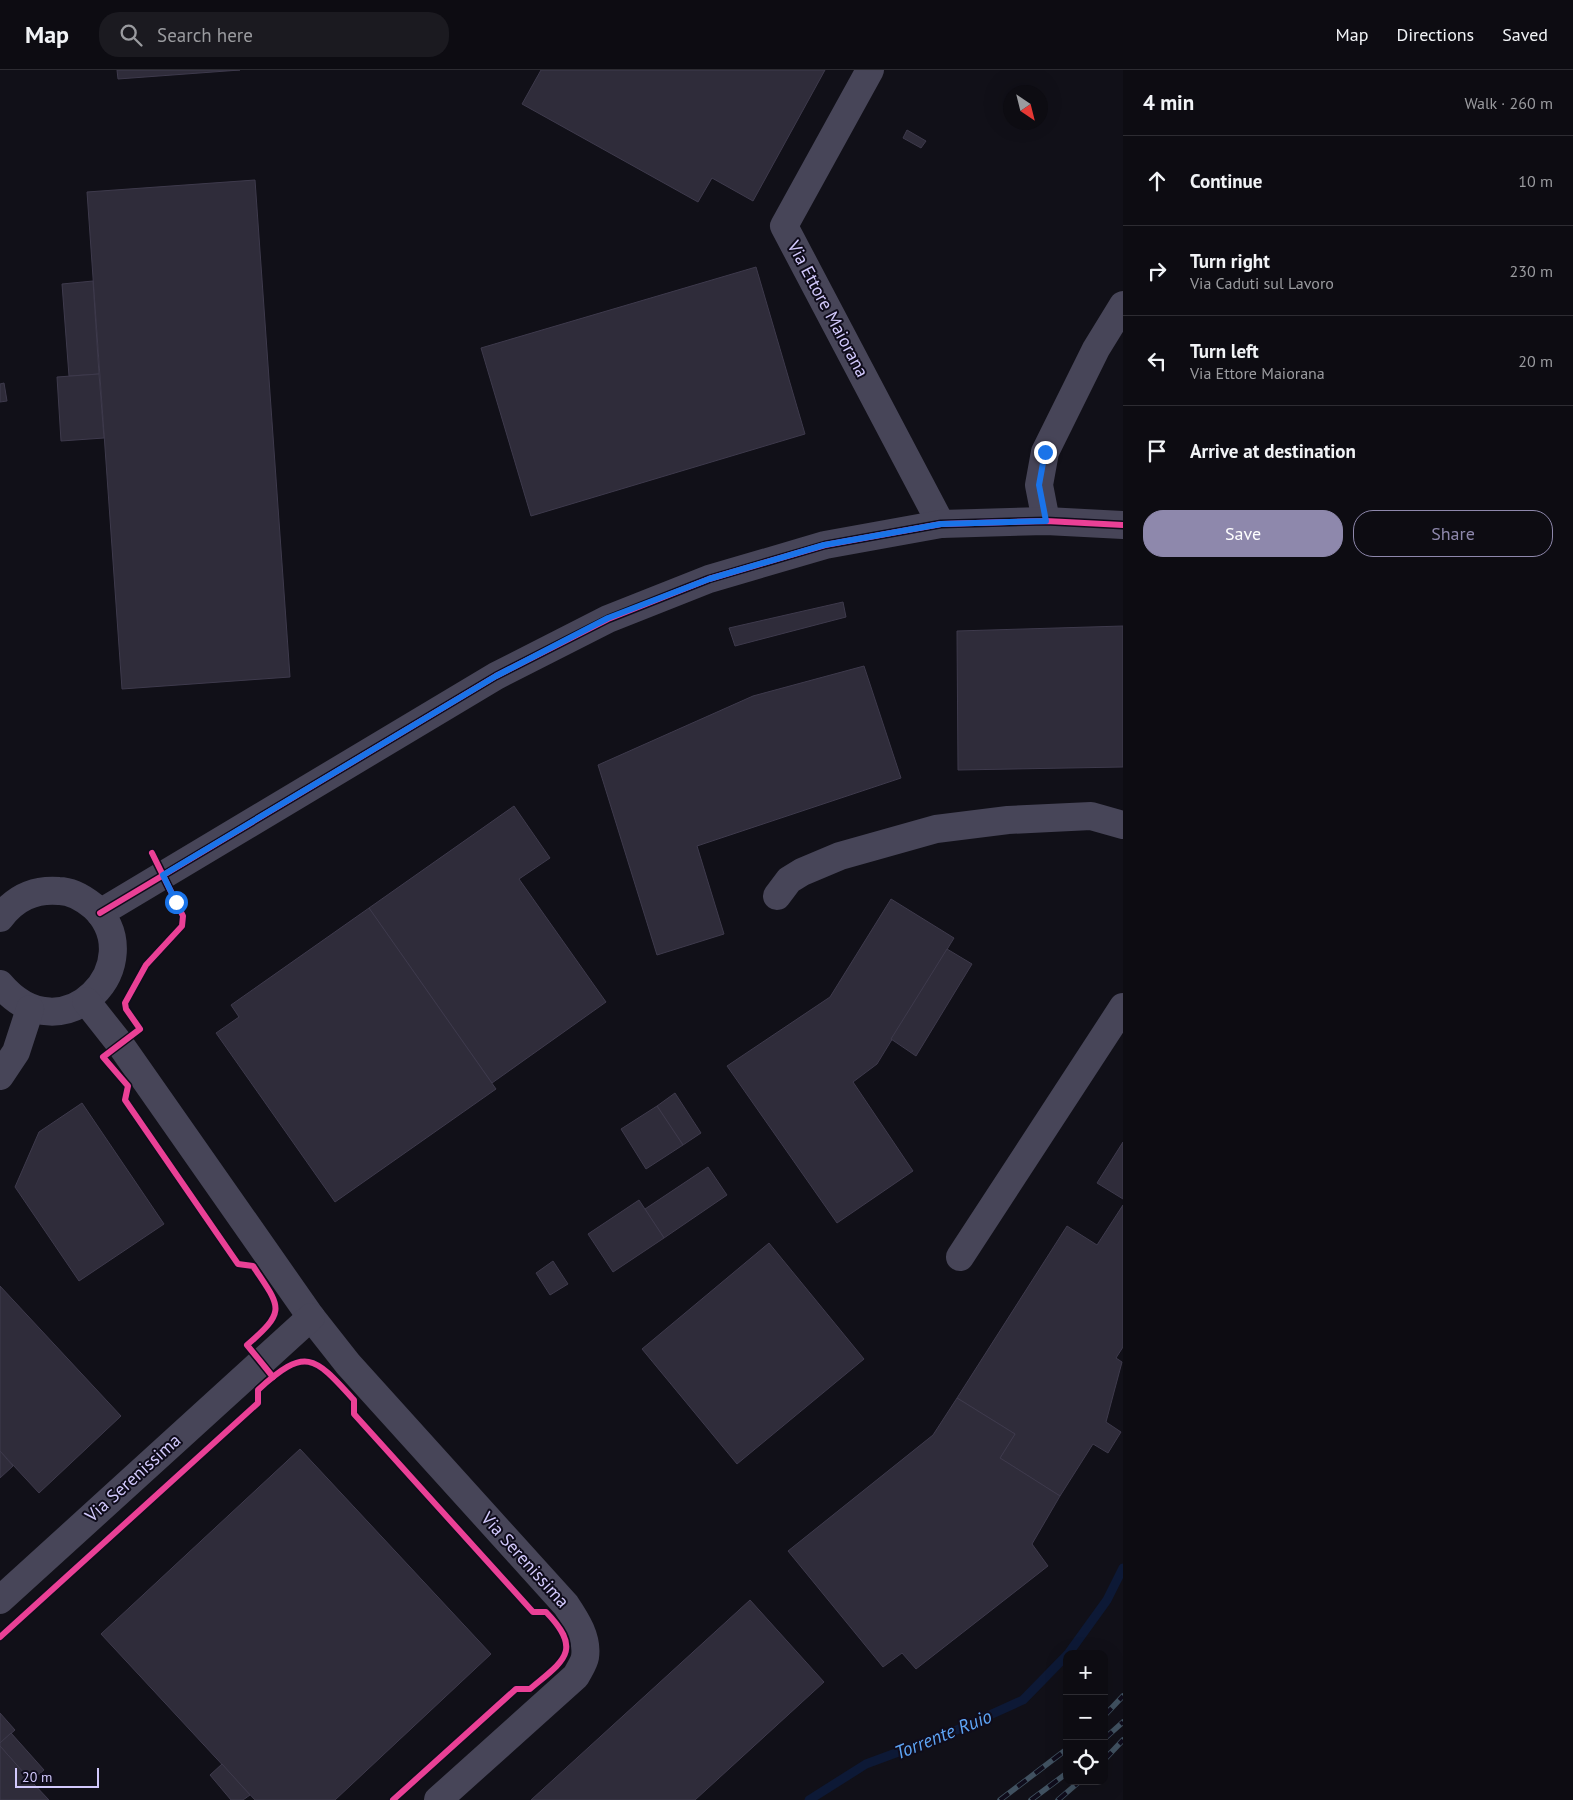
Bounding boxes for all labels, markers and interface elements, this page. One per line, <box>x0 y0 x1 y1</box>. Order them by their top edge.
search box <box>99 12 449 57</box>
text: Map <box>25 19 69 50</box>
icon: search <box>117 21 145 49</box>
text: Search here <box>157 23 253 47</box>
text: Map <box>1336 23 1368 46</box>
text: Directions <box>1396 23 1474 46</box>
text: Saved <box>1502 23 1548 46</box>
north arrow <box>1003 85 1048 130</box>
text: 4 min <box>1143 89 1194 116</box>
text: Walk · 260 m <box>1464 93 1553 113</box>
icon: ahead <box>1143 167 1171 195</box>
text: Continue <box>1190 169 1262 193</box>
text: 10 m <box>1518 171 1553 191</box>
street label: Via Ettore Maiorana <box>782 236 874 381</box>
text: Turn right <box>1190 249 1270 273</box>
icon: right <box>1143 257 1171 285</box>
text: 230 m <box>1510 261 1553 281</box>
text: Via Caduti sul Lavoro <box>1190 273 1334 293</box>
text: Turn left <box>1190 339 1259 363</box>
icon: left <box>1143 347 1171 375</box>
text: 20 m <box>1518 351 1553 371</box>
text: Via Ettore Maiorana <box>1190 363 1325 383</box>
icon: arrive <box>1143 437 1171 465</box>
text: Arrive at destination <box>1190 439 1356 463</box>
route end <box>1034 441 1057 464</box>
button: Save <box>1143 510 1343 557</box>
button: Share <box>1353 510 1553 557</box>
route start <box>165 891 188 914</box>
street label: Via Serenissima <box>79 1429 185 1527</box>
street label: Via Serenissima <box>476 1506 574 1612</box>
map controls <box>1063 1650 1108 1785</box>
button: + <box>1063 1650 1108 1695</box>
button: − <box>1063 1695 1108 1740</box>
water label: Torrente Ruio <box>891 1704 995 1764</box>
button: locate <box>1063 1740 1108 1785</box>
scale bar <box>15 1765 99 1788</box>
text: 20 m <box>22 1768 52 1786</box>

